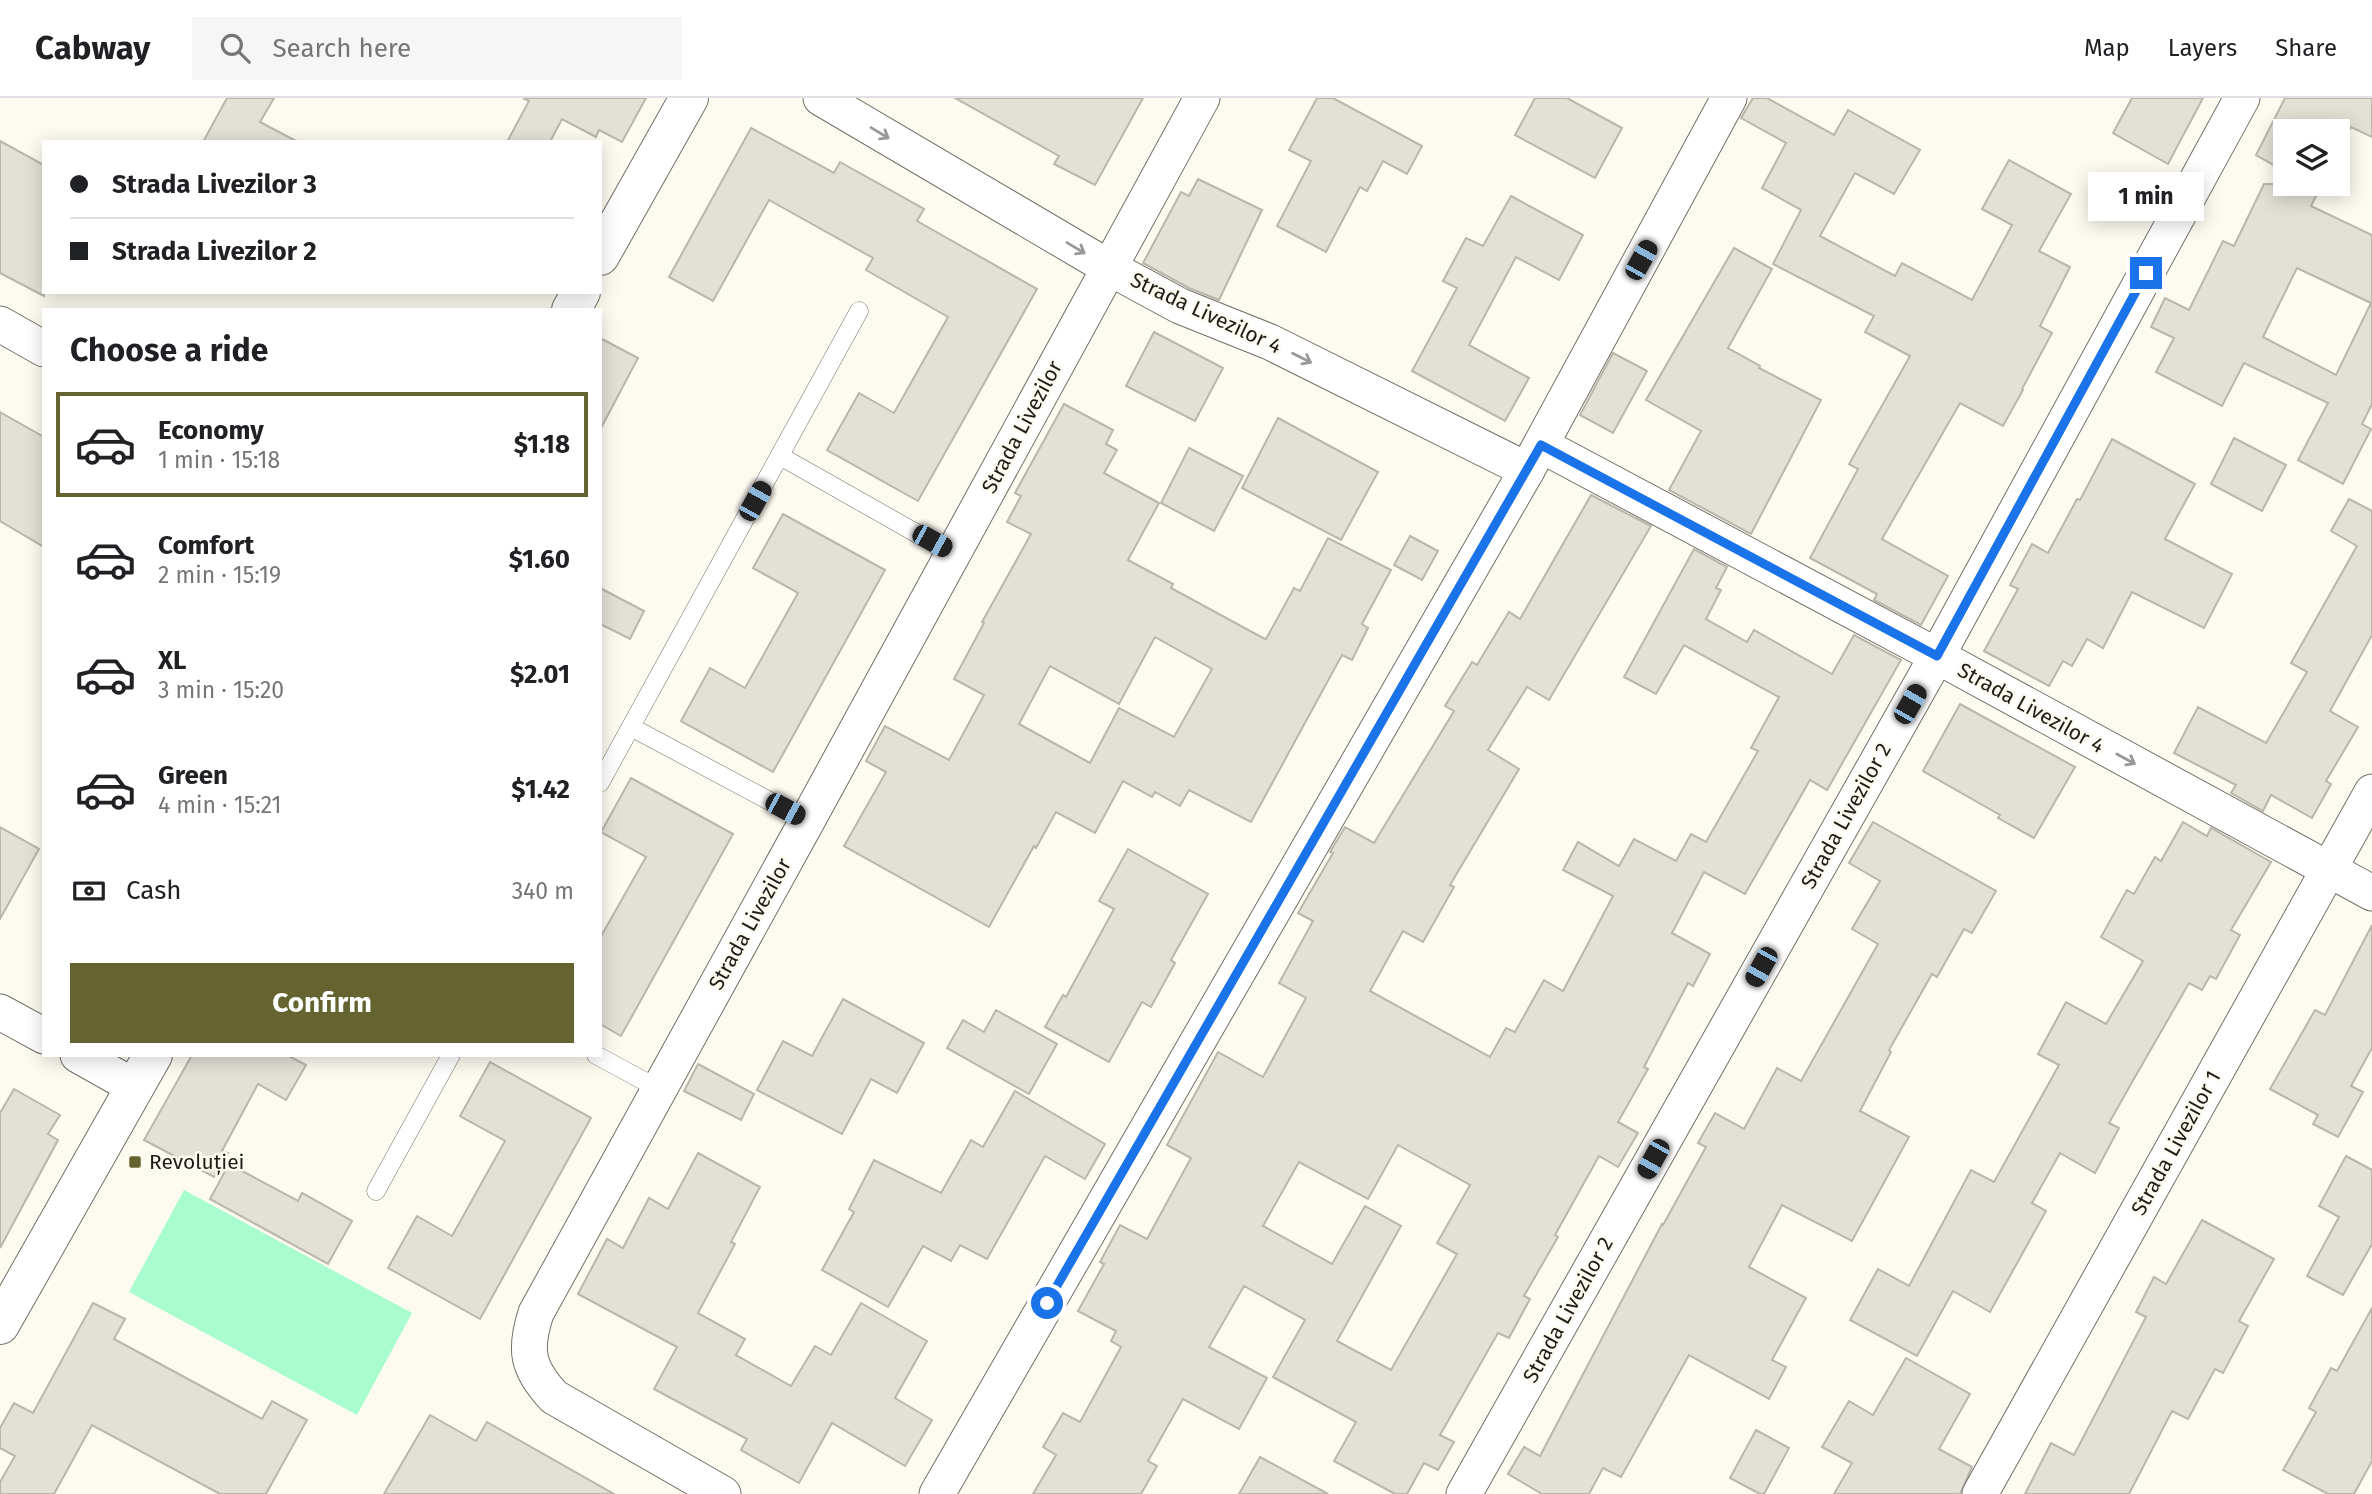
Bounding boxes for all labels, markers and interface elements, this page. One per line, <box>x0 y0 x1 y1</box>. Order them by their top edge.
search box <box>192 17 682 80</box>
text: Cabway <box>35 28 150 68</box>
icon: search <box>216 29 254 67</box>
text: Search here <box>272 33 411 64</box>
text: Map <box>2084 34 2130 62</box>
text: Layers <box>2168 34 2237 62</box>
text: Share <box>2275 34 2337 62</box>
map controls <box>2273 119 2350 196</box>
button: layers <box>2273 119 2350 196</box>
one-way arrow <box>869 126 889 140</box>
text: Strada Livezilor 3 <box>112 169 317 200</box>
callout: 1 min <box>2088 172 2204 220</box>
text: 1 min <box>2118 182 2174 210</box>
text: Strada Livezilor 2 <box>112 236 317 267</box>
car <box>1622 237 1661 283</box>
one-way arrow <box>1065 242 1085 256</box>
route end <box>2130 257 2162 289</box>
street label: Strada Livezilor 4 <box>1126 267 1286 359</box>
text: Choose a ride <box>70 331 268 369</box>
one-way arrow <box>1291 351 1312 365</box>
street label: Strada Livezilor <box>976 356 1068 498</box>
icon: car <box>74 413 137 476</box>
text: Economy <box>158 415 264 446</box>
text: $1.18 <box>514 429 570 460</box>
text: 1 min · 15:18 <box>158 446 280 474</box>
car <box>736 478 775 524</box>
car <box>909 522 956 560</box>
icon: car <box>74 528 137 591</box>
text: Comfort <box>158 530 254 561</box>
text: $1.60 <box>509 544 570 575</box>
text: 2 min · 15:19 <box>158 561 281 589</box>
icon: car <box>74 643 137 706</box>
text: XL <box>158 645 186 676</box>
street label: Strada Livezilor 4 <box>1953 657 2109 759</box>
text: $2.01 <box>510 659 570 690</box>
text: 3 min · 15:20 <box>158 676 284 704</box>
car <box>1891 681 1930 727</box>
street label: Strada Livezilor 2 <box>1795 739 1897 893</box>
one-way arrow <box>2115 753 2136 766</box>
icon: car <box>74 758 137 821</box>
text: Green <box>158 760 228 791</box>
text: $1.42 <box>511 774 570 805</box>
car <box>762 790 809 828</box>
text: 4 min · 15:21 <box>158 791 282 819</box>
street label: Strada Livezilor <box>703 853 797 995</box>
icon: cash <box>70 872 108 910</box>
text: Cash <box>126 875 182 906</box>
text: 340 m <box>512 877 574 905</box>
car <box>1742 944 1781 990</box>
button: Confirm <box>70 963 574 1043</box>
street label: Strada Livezilor 1 <box>2125 1066 2227 1220</box>
car <box>1634 1136 1673 1182</box>
place label: Revoluției <box>149 1149 245 1175</box>
marker: Revoluției <box>127 1154 143 1170</box>
street label: Strada Livezilor 2 <box>1517 1233 1619 1387</box>
route start <box>1031 1287 1063 1319</box>

